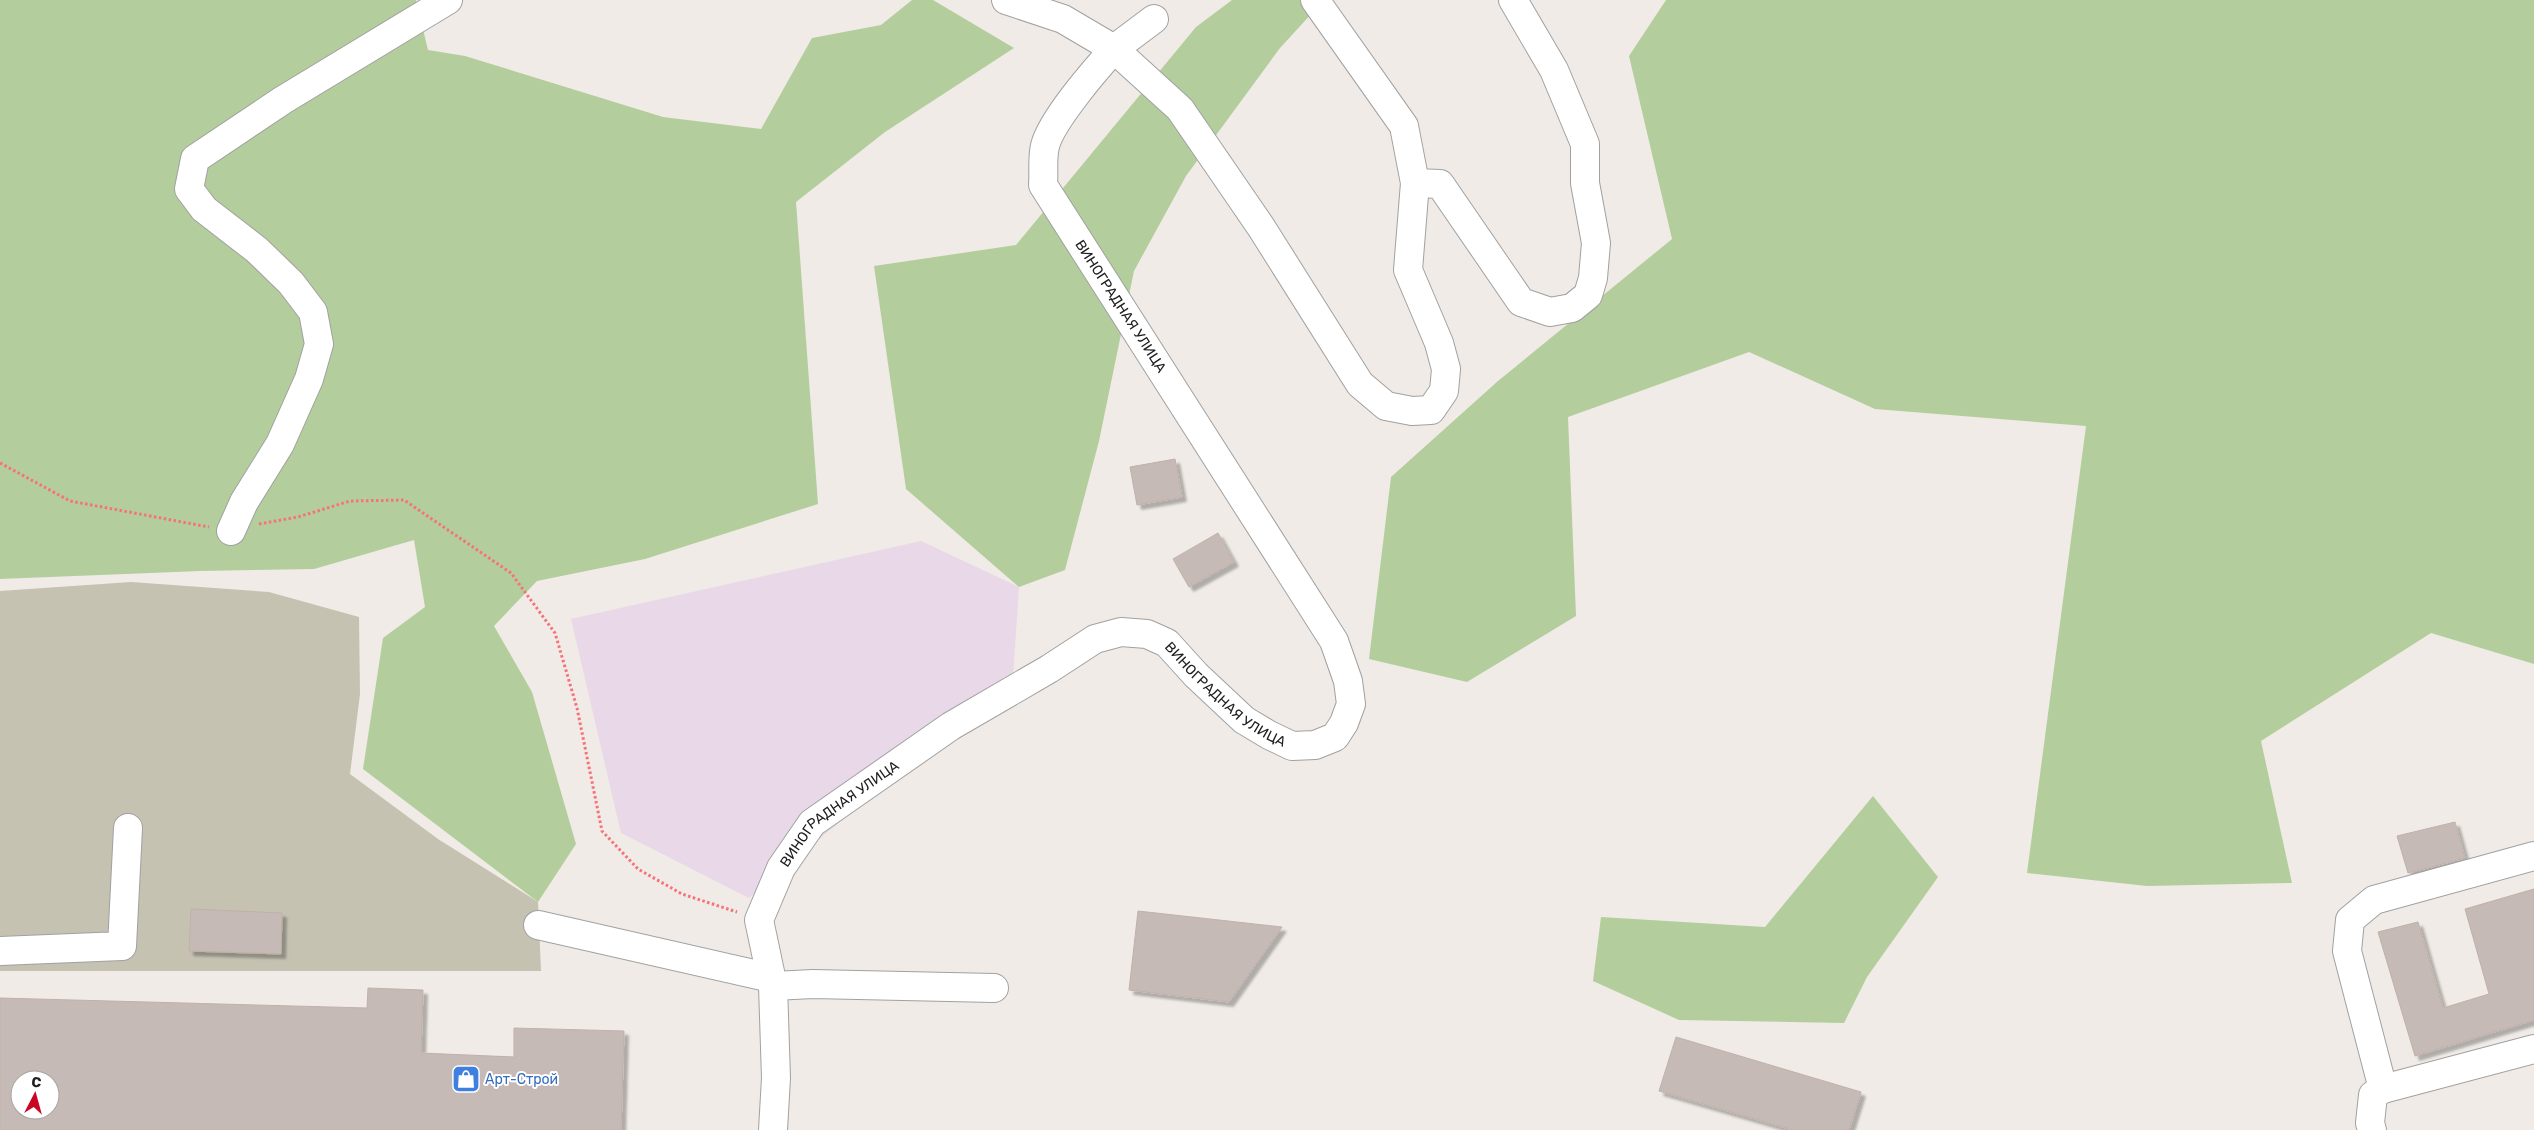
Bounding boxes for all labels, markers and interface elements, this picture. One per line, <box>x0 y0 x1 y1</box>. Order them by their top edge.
street label: ВИНОГРАДНАЯ УЛИЦА <box>1071 237 1170 376</box>
street label: ВИНОГРАДНАЯ УЛИЦА <box>1161 639 1289 751</box>
street label: ВИНОГРАДНАЯ УЛИЦА <box>776 757 903 870</box>
shop icon: Арт-Строй <box>451 1064 481 1094</box>
north arrow <box>10 1070 60 1120</box>
place label: Арт-Строй <box>485 1071 558 1088</box>
text: С <box>31 1074 42 1092</box>

